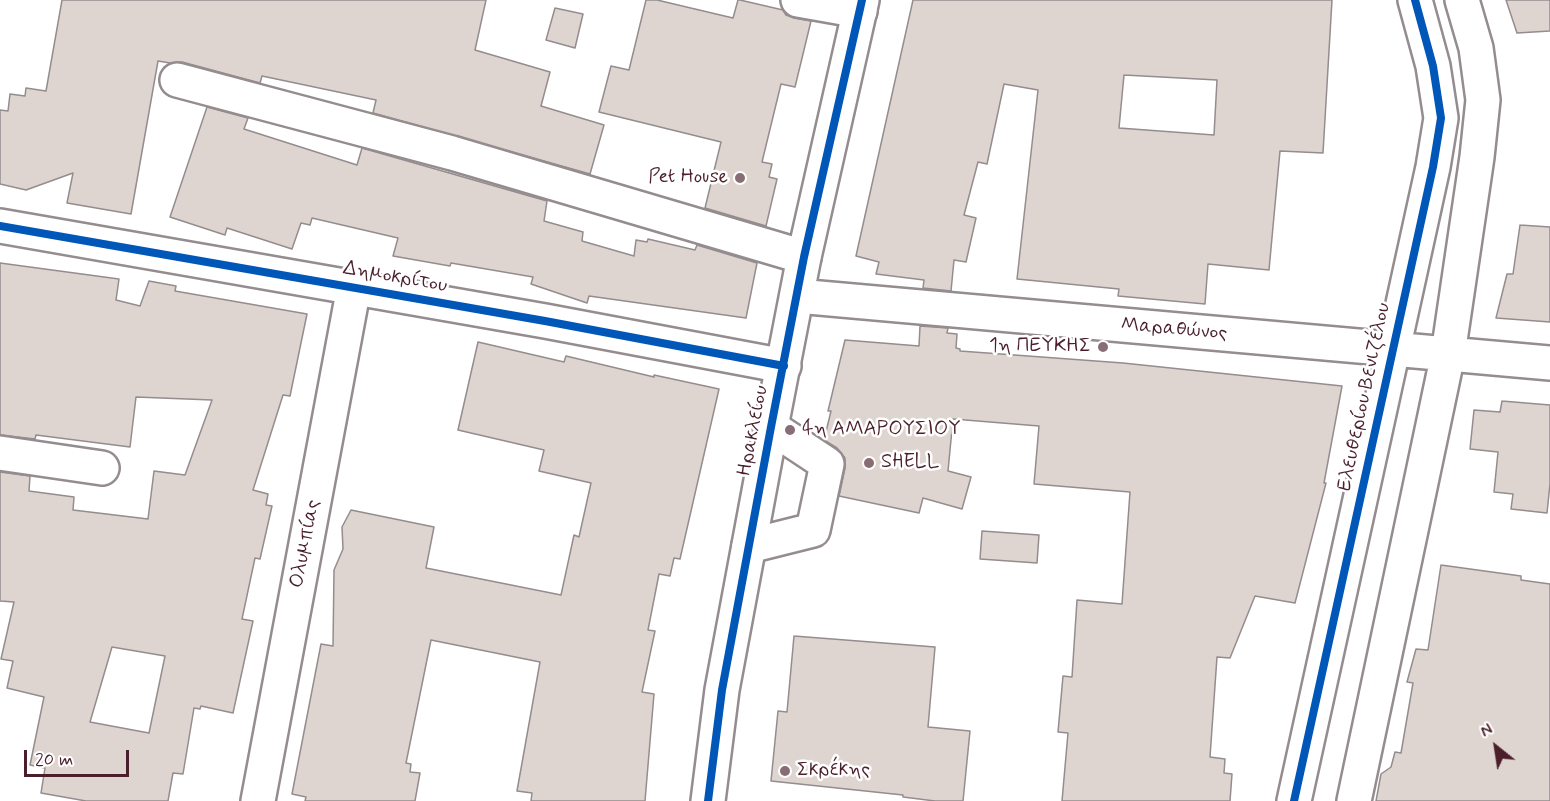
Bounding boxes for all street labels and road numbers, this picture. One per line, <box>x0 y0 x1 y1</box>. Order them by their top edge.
street label: Δημοκρίτου <box>341 257 449 299</box>
street label: Ελευθερίου Βενιζέλου <box>1333 301 1397 493</box>
street label: Μαραθώνος <box>1120 313 1228 347</box>
street label: Ηρακλείου <box>733 384 775 478</box>
street label: Ολυμπίας <box>286 498 326 590</box>

